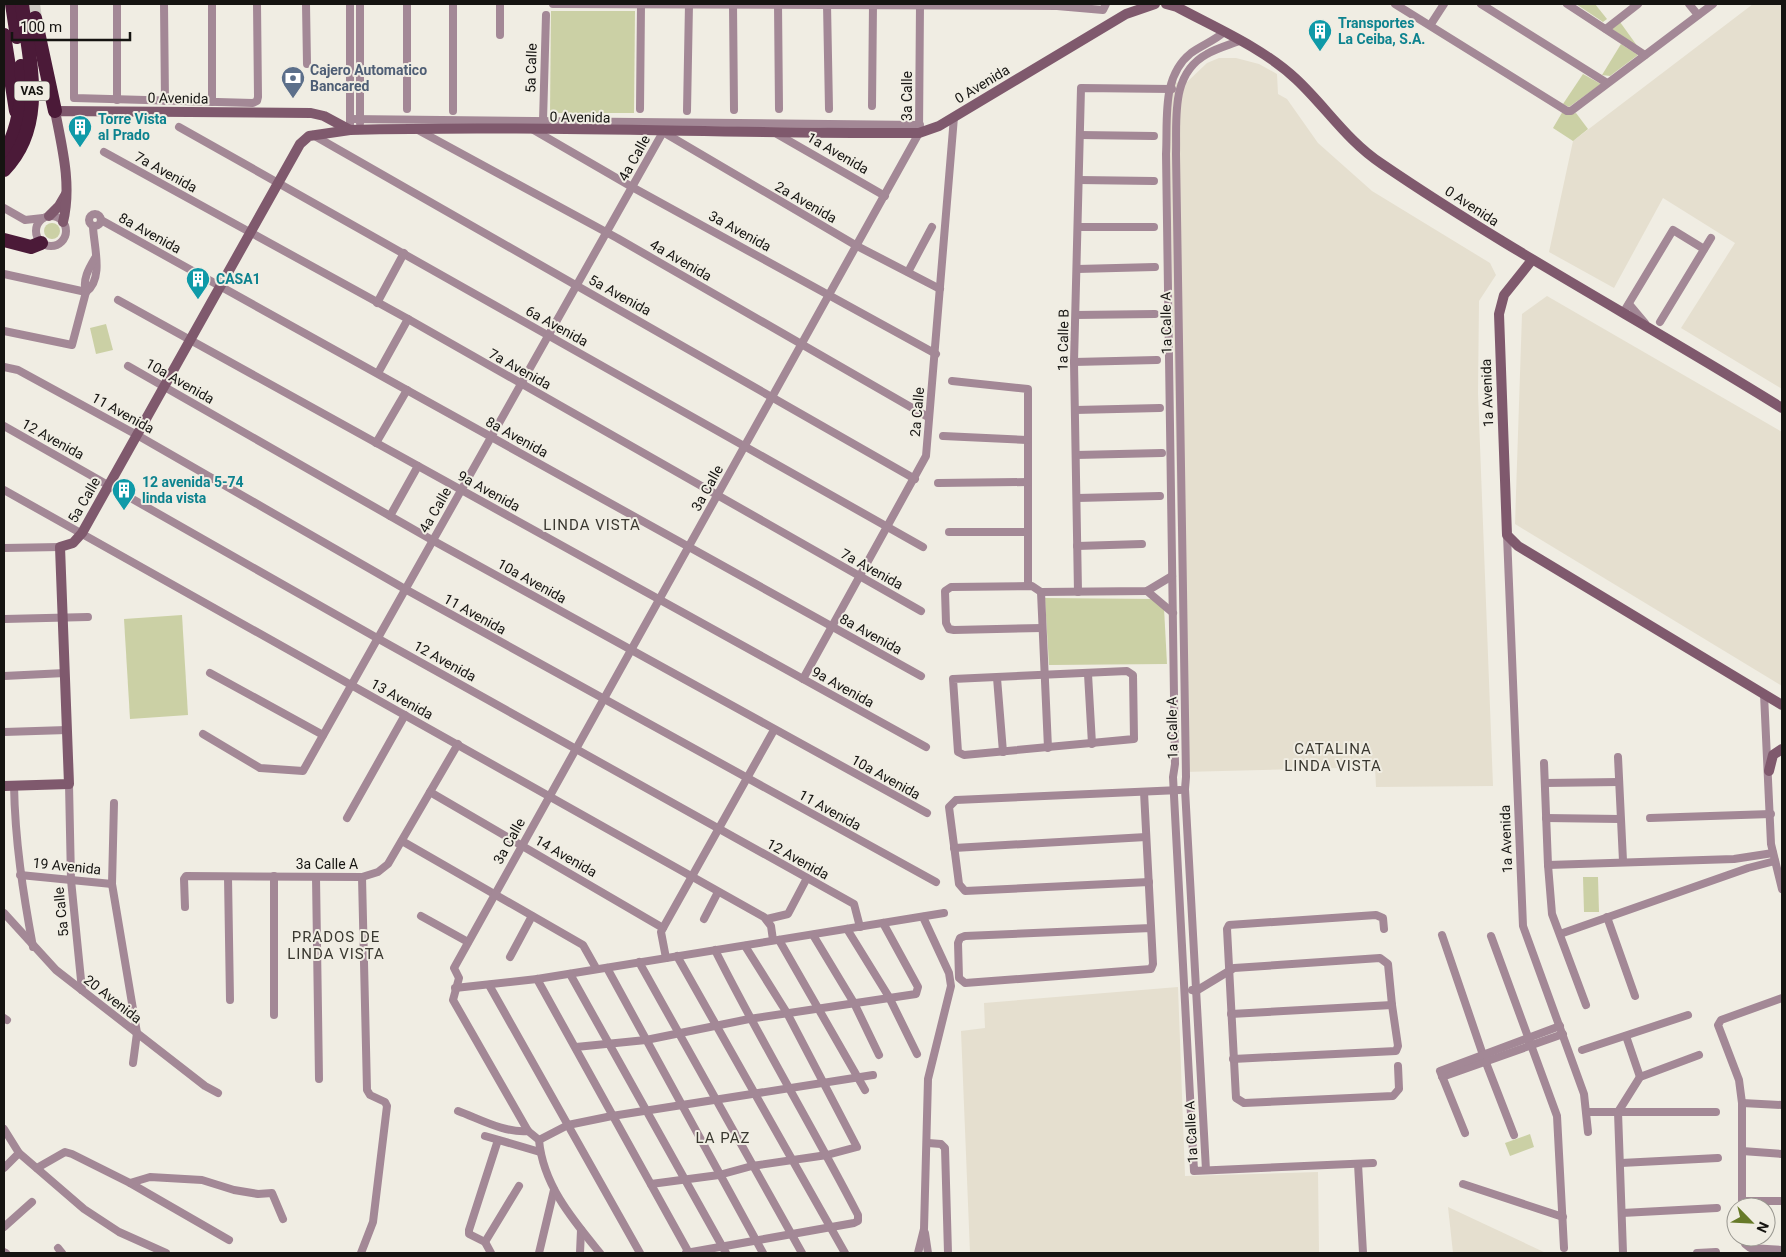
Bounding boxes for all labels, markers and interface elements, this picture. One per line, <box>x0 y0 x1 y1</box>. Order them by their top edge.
scale bar <box>12 10 130 42</box>
place label: Transportes La Ceiba, S.A. <box>1338 15 1425 47</box>
text: 100 m <box>20 18 62 36</box>
building icon: Transportes La Ceiba, S.A. <box>1307 18 1333 52</box>
street label: 5a Calle <box>522 43 540 93</box>
street label: 0 Avenida <box>952 61 1012 107</box>
place label: Cajero Automatico Bancared <box>310 62 427 94</box>
bank icon: Cajero Automatico Bancared <box>280 65 306 99</box>
street label: 3a Calle <box>899 71 915 121</box>
road number: VAS <box>15 82 50 100</box>
street label: 0 Avenida <box>147 89 209 107</box>
street label: 0 Avenida <box>549 108 611 126</box>
place label: Torre Vista al Prado <box>98 111 167 143</box>
building icon: Torre Vista al Prado <box>67 114 93 148</box>
street label: 1a Avenida <box>804 129 872 177</box>
street label: 4a Calle <box>615 132 653 184</box>
street label: 7a Avenida <box>132 148 200 196</box>
street label: 2a Avenida <box>772 178 840 226</box>
street label: 0 Avenida <box>1442 183 1502 229</box>
street label: 3a Avenida <box>706 207 774 255</box>
street label: 8a Avenida <box>116 209 184 257</box>
street label: 4a Avenida <box>647 236 715 284</box>
building icon: CASA1 <box>185 266 211 300</box>
place label: CASA1 <box>216 271 261 287</box>
street label: 5a Avenida <box>586 271 654 319</box>
street label: 1a Calle A <box>1157 292 1175 354</box>
street label: 6a Avenida <box>523 302 591 350</box>
street label: 1a Calle B <box>1054 309 1072 371</box>
street label: 7a Avenida <box>486 345 554 393</box>
street label: 10a Avenida <box>143 355 217 407</box>
street label: 1a Avenida <box>1478 358 1496 428</box>
street label: 2a Calle <box>907 386 927 438</box>
street label: 11 Avenida <box>89 389 157 437</box>
street label: 8a Avenida <box>483 413 551 461</box>
street label: 12 Avenida <box>19 415 87 463</box>
street label: 3a Calle <box>688 462 726 514</box>
street label: 9a Avenida <box>455 467 523 515</box>
street label: 5a Calle <box>65 474 103 526</box>
place label: 12 avenida 5-74 linda vista <box>142 474 244 506</box>
building icon: 12 avenida 5-74 linda vista <box>111 477 137 511</box>
street label: 4a Calle <box>416 484 454 536</box>
district label: LINDA VISTA <box>543 516 641 534</box>
street label: 7a Avenida <box>838 545 906 593</box>
street label: 10a Avenida <box>495 555 569 607</box>
street label: 11 Avenida <box>441 590 509 638</box>
street label: 8a Avenida <box>837 610 905 658</box>
street label: 12 Avenida <box>411 637 479 685</box>
street label: 9a Avenida <box>809 663 877 711</box>
street label: 13 Avenida <box>368 675 436 723</box>
street label: 1a Calle A <box>1163 697 1181 759</box>
district label: CATALINA LINDA VISTA <box>1284 740 1382 775</box>
street label: 10a Avenida <box>849 751 923 803</box>
street label: 11 Avenida <box>796 786 864 834</box>
street label: 1a Avenida <box>1497 804 1515 874</box>
street label: 3a Calle <box>490 815 528 867</box>
street label: 14 Avenida <box>532 832 600 880</box>
street label: 12 Avenida <box>764 835 832 883</box>
street label: 19 Avenida <box>32 854 102 878</box>
street label: 3a Calle A <box>296 856 358 872</box>
street label: 5a Calle <box>50 886 72 938</box>
district label: PRADOS DE LINDA VISTA <box>287 928 385 963</box>
street label: 20 Avenida <box>81 972 145 1026</box>
street label: 1a Calle A <box>1181 1100 1201 1164</box>
district label: LA PAZ <box>696 1129 750 1147</box>
north arrow <box>1726 1197 1776 1247</box>
text: N <box>1754 1220 1772 1235</box>

